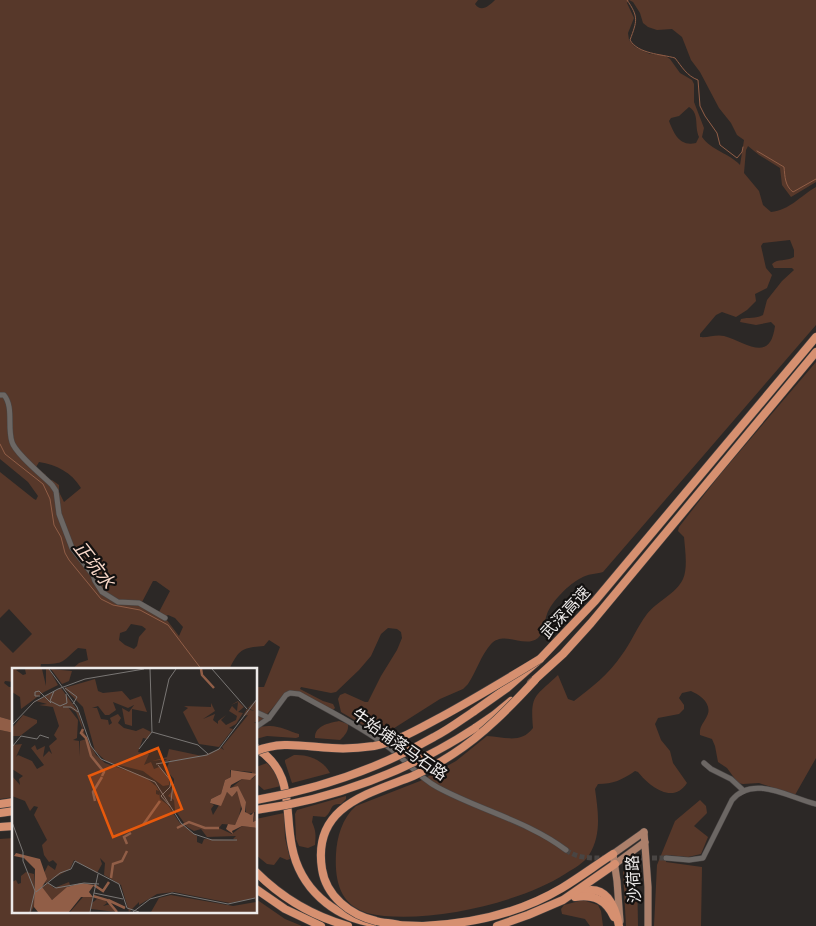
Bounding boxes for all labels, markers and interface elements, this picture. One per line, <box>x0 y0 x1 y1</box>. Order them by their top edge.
water label: 正坑水 <box>69 536 121 594</box>
street label: 武深高速 <box>535 581 595 643</box>
inset map <box>12 668 258 914</box>
street label: 牛始埔落马石路 <box>348 703 452 785</box>
street label: 沙荷路 <box>621 854 645 904</box>

